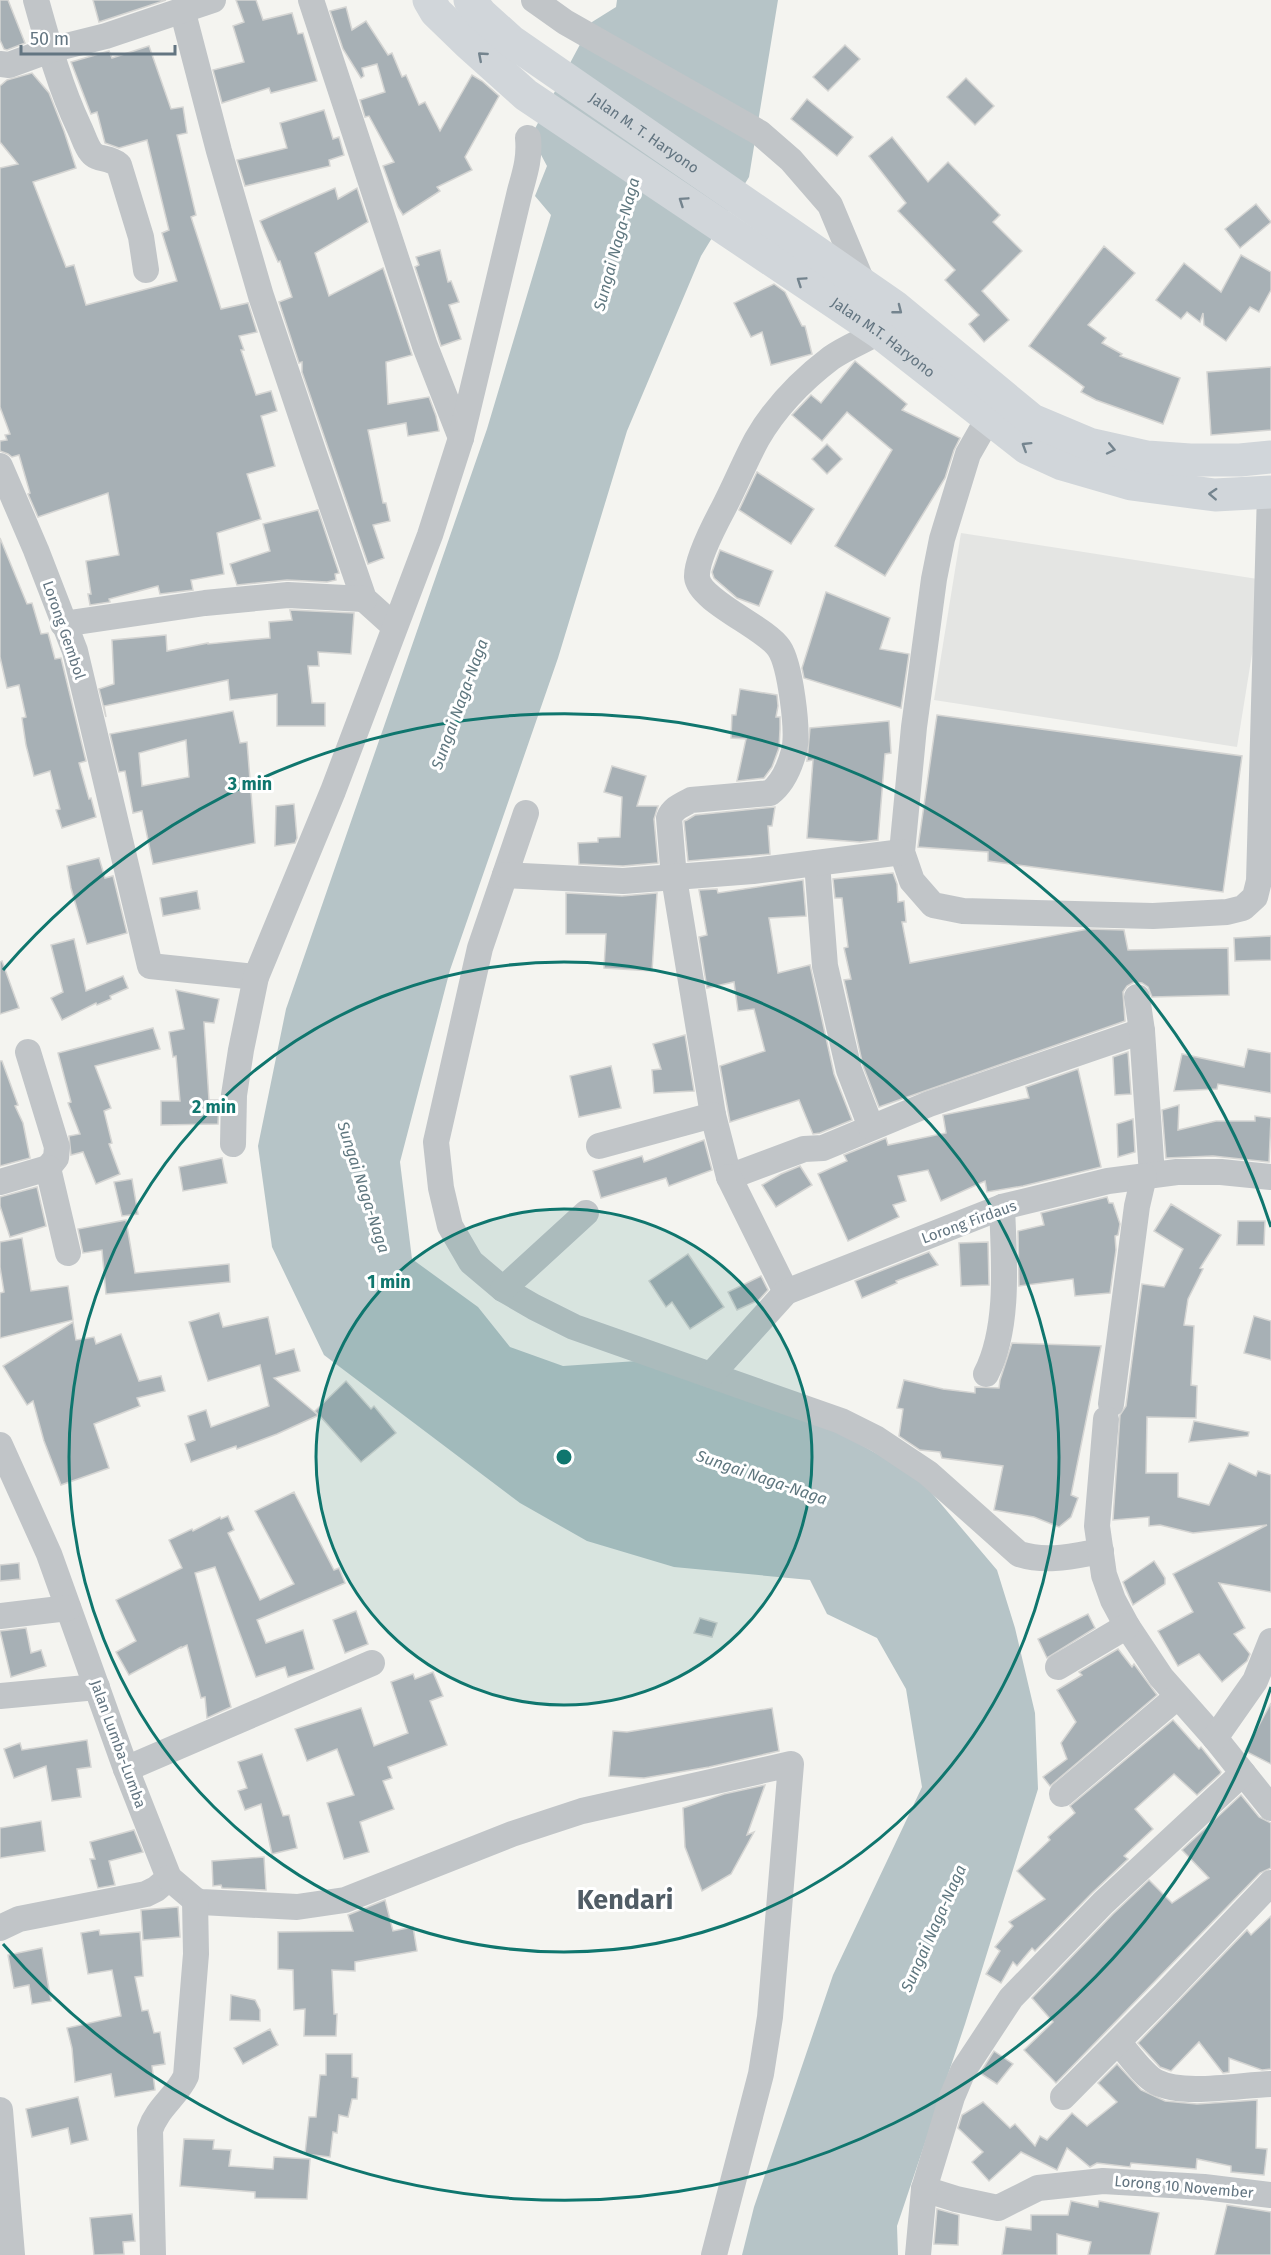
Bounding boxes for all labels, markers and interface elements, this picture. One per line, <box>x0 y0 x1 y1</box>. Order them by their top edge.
scale bar <box>21 18 176 56</box>
text: 50 m <box>30 28 69 50</box>
one-way arrow <box>478 52 489 63</box>
street label: Jalan M. T. Haryono <box>586 89 702 177</box>
water label: Sungai Naga-Naga <box>589 176 643 314</box>
one-way arrow <box>679 197 689 209</box>
one-way arrow <box>797 277 808 288</box>
street label: Jalan M.T. Haryono <box>828 293 939 381</box>
one-way arrow <box>891 303 902 314</box>
one-way arrow <box>1022 441 1032 453</box>
one-way arrow <box>1106 442 1116 455</box>
one-way arrow <box>1208 488 1217 501</box>
street label: Lorong Gembol <box>39 578 89 682</box>
water label: Sungai Naga-Naga <box>427 637 492 773</box>
text: 3 min <box>227 773 272 795</box>
text: 2 min <box>192 1096 236 1118</box>
water label: Sungai Naga-Naga <box>333 1118 394 1255</box>
street label: Lorong Firdaus <box>919 1196 1019 1248</box>
text: 1 min <box>367 1271 411 1293</box>
water label: Sungai Naga-Naga <box>693 1446 830 1509</box>
centre of rings <box>554 1447 574 1467</box>
street label: Jalan Lumba-Lumba <box>86 1677 150 1811</box>
water label: Sungai Naga-Naga <box>897 1862 970 1996</box>
district label: Kendari <box>577 1884 673 1916</box>
street label: Lorong 10 November <box>1114 2172 1254 2202</box>

